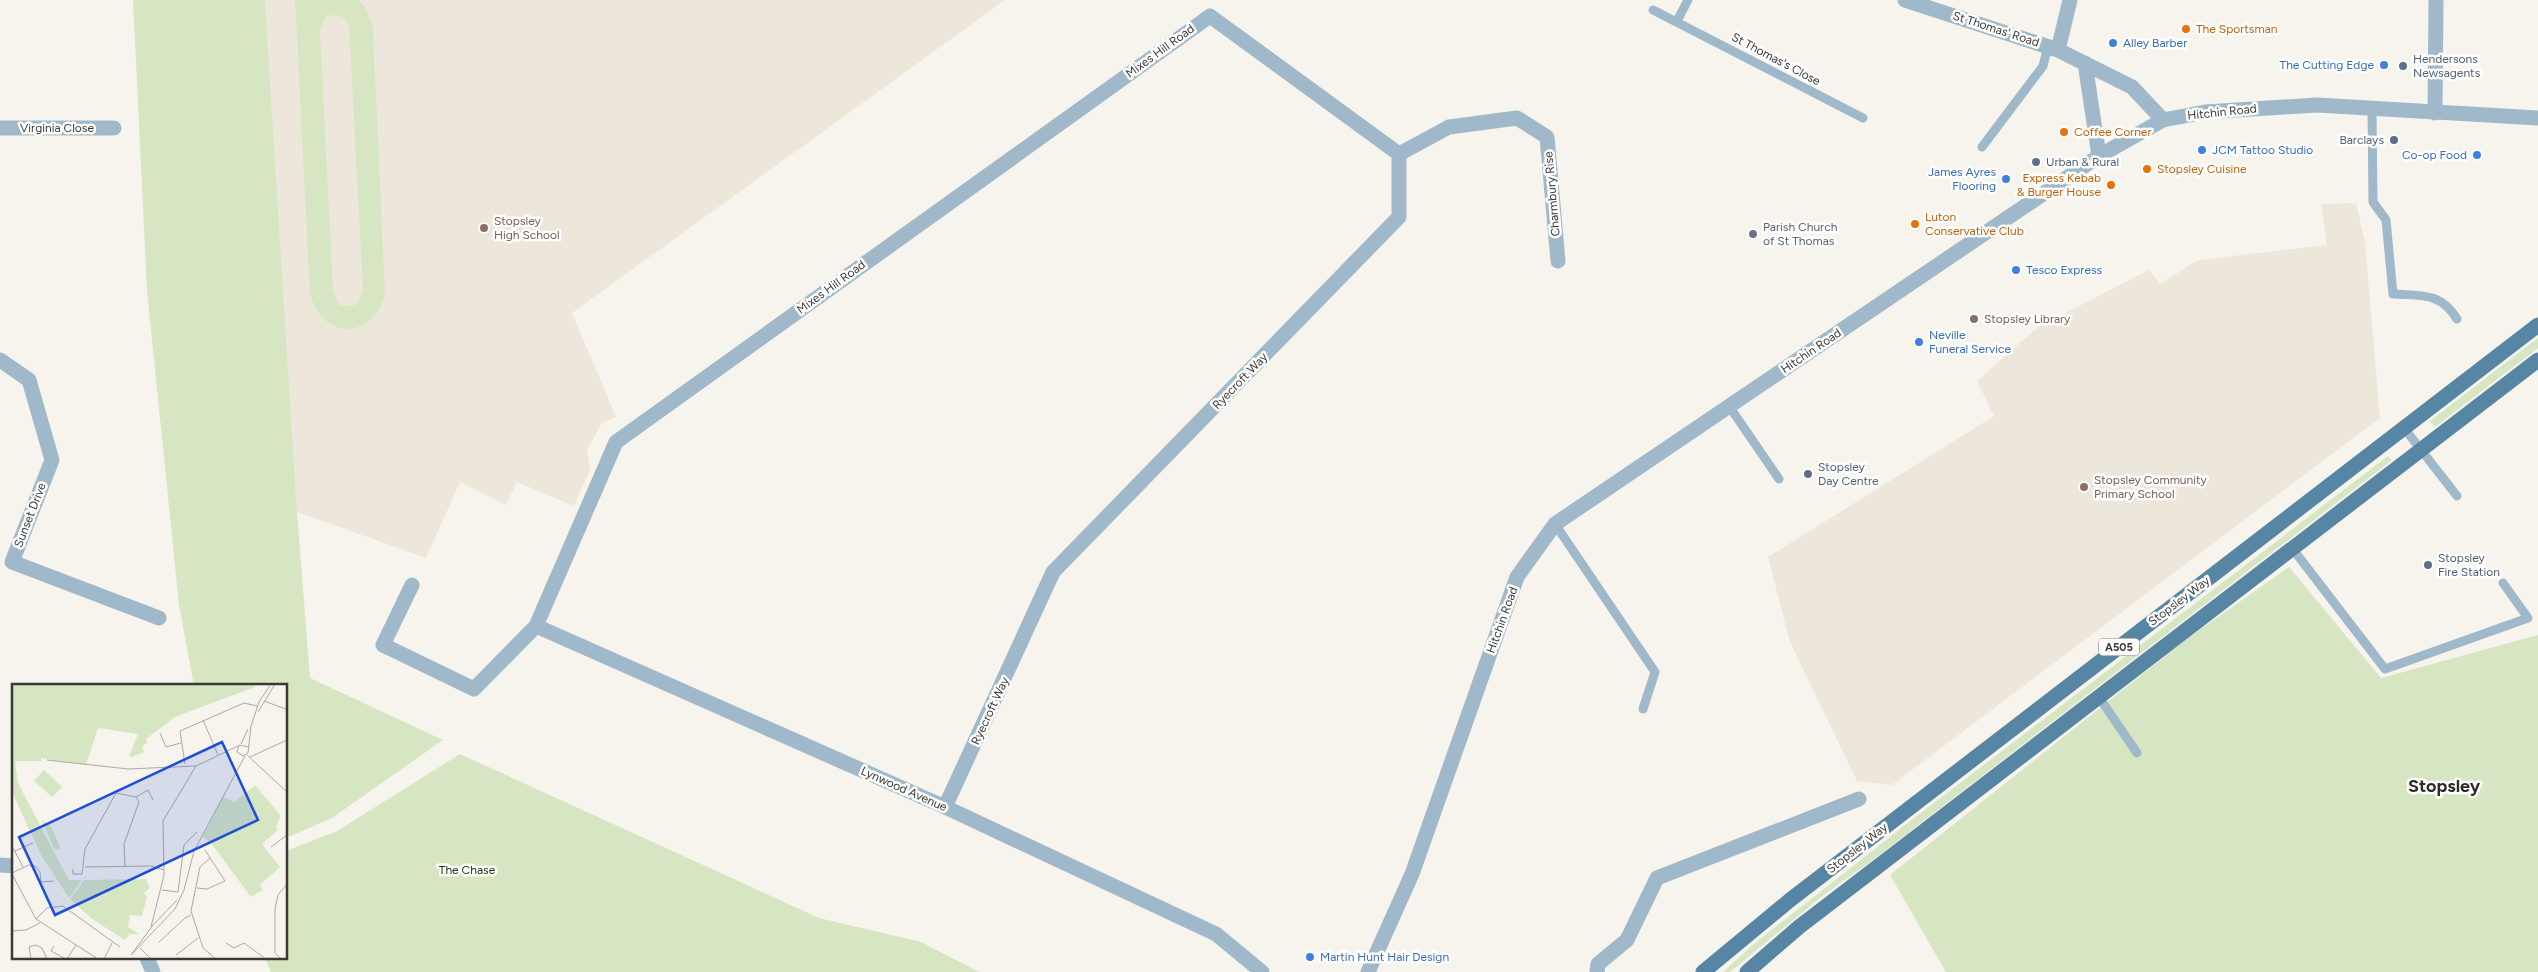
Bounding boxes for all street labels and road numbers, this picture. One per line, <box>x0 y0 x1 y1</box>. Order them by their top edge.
street label: St Thomas' Road <box>1951 8 2041 50</box>
street label: Mixes Hill Road <box>1123 21 1197 81</box>
street label: St Thomas's Close <box>1729 30 1823 88</box>
street label: Hitchin Road <box>2187 101 2257 123</box>
street label: Virginia Close <box>20 121 94 135</box>
street label: Charmbury Rise <box>1541 150 1563 237</box>
street label: Mixes Hill Road <box>794 257 868 317</box>
street label: Hitchin Road <box>1778 326 1844 376</box>
street label: Ryecroft Way <box>1210 349 1271 412</box>
street label: Sunset Drive <box>11 480 49 549</box>
street label: Stopsley Way <box>2146 573 2213 629</box>
street label: Hitchin Road <box>1484 585 1520 655</box>
road number: A505 <box>2099 638 2139 656</box>
street label: Ryecroft Way <box>968 674 1012 747</box>
street label: Lynwood Avenue <box>859 764 950 814</box>
street label: Stopsley Way <box>1824 820 1891 876</box>

